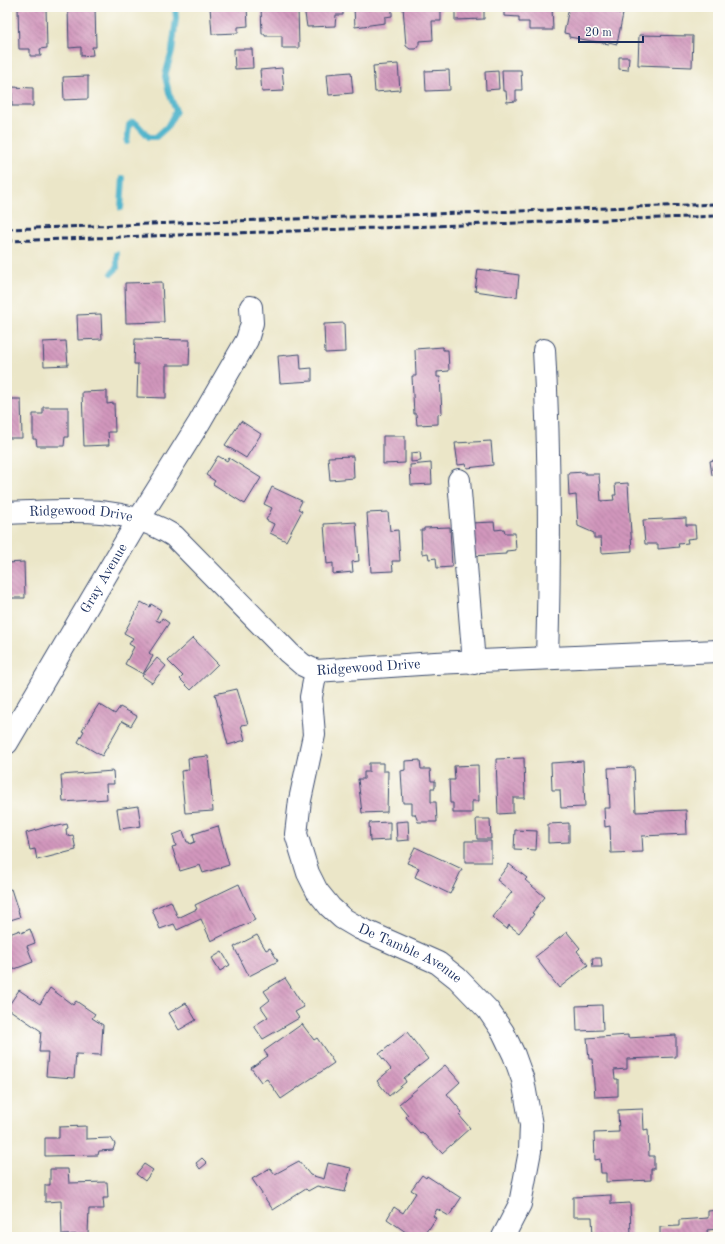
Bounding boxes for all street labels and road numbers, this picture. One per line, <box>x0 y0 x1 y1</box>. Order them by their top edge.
street label: Ridgewood Drive <box>29 504 134 525</box>
street label: Gray Avenue <box>78 541 130 616</box>
street label: Ridgewood Drive <box>316 657 421 678</box>
street label: De Tamble Avenue <box>356 922 465 986</box>

